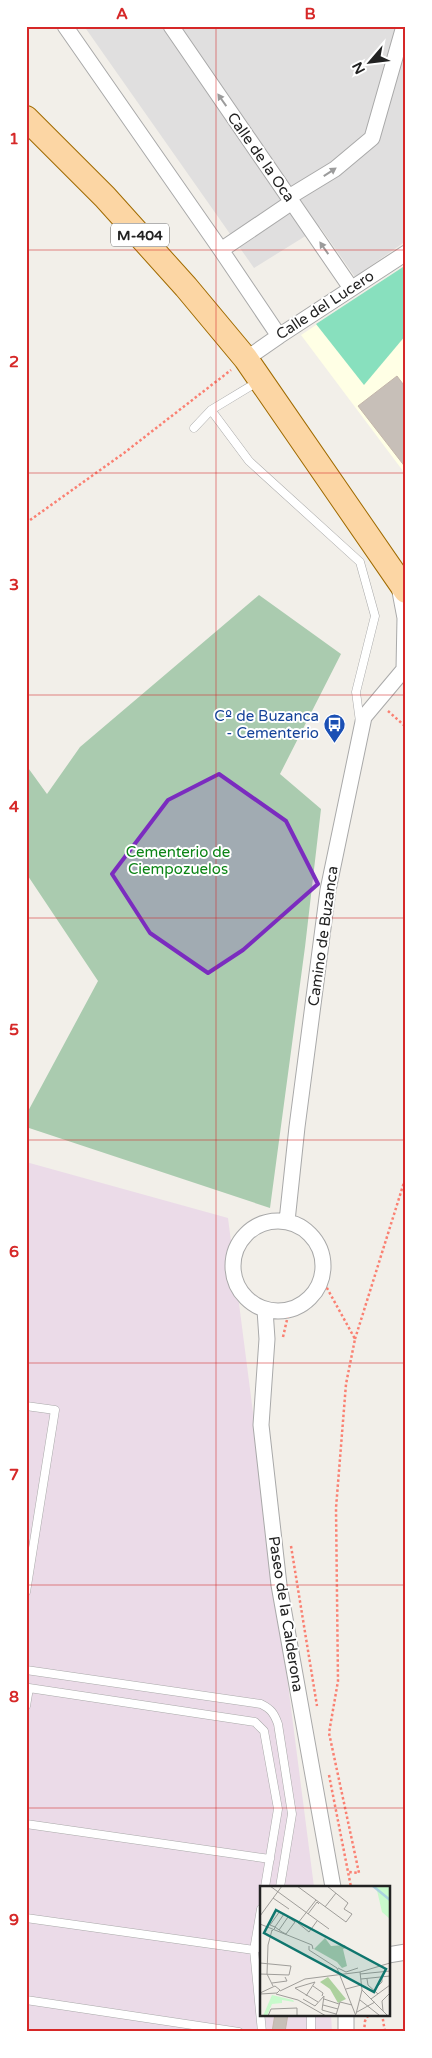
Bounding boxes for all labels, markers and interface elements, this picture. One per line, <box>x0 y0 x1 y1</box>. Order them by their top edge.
text: A <box>116 4 128 24</box>
text: B <box>304 4 316 24</box>
north arrow <box>344 38 394 88</box>
text: N <box>349 59 369 77</box>
one-way arrow <box>217 93 227 107</box>
street label: Calle de la Oca <box>224 109 298 205</box>
text: 1 <box>9 129 19 149</box>
one-way arrow <box>323 167 337 176</box>
road number: M-404 <box>111 224 169 246</box>
one-way arrow <box>319 242 329 255</box>
street label: Calle del Lucero <box>273 267 377 343</box>
text: 2 <box>9 352 19 372</box>
text: 3 <box>9 575 19 595</box>
place label: Cº de Buzanca - Cementerio <box>214 707 319 742</box>
bus stop icon: Cº de Buzanca - Cementerio <box>323 713 347 744</box>
text: 4 <box>9 797 19 817</box>
park label: Cementerio de Ciempozuelos <box>126 843 230 878</box>
street label: Camino de Buzanca <box>304 865 342 1007</box>
text: 5 <box>9 1020 19 1040</box>
text: 6 <box>9 1242 19 1262</box>
text: 7 <box>9 1465 19 1485</box>
street label: Paseo de la Calderona <box>265 1535 307 1693</box>
text: 8 <box>9 1687 19 1707</box>
inset map <box>260 1886 390 2016</box>
text: 9 <box>9 1910 19 1930</box>

